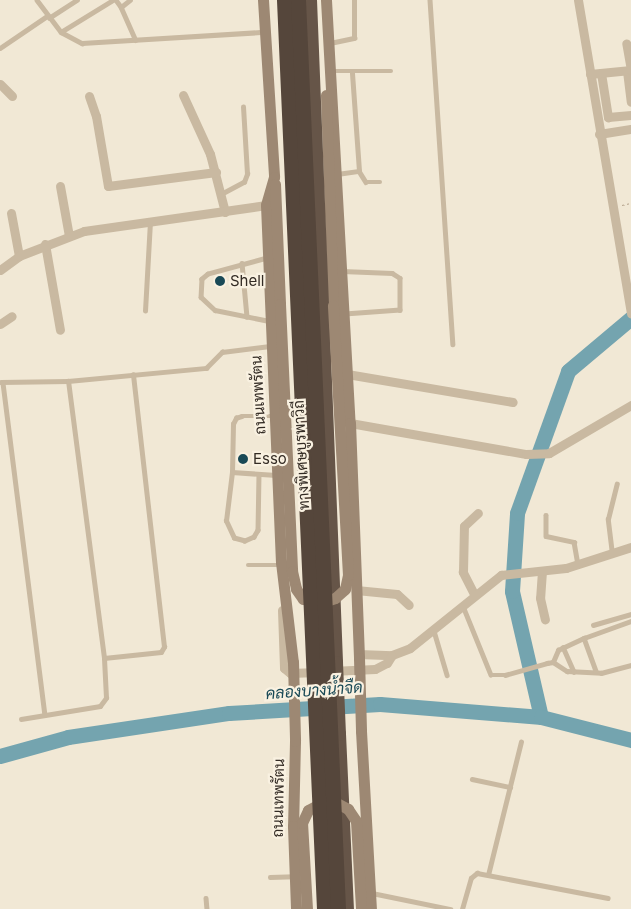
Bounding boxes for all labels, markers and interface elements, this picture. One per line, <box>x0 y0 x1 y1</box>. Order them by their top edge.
place label: Shell <box>230 272 265 290</box>
marker: Shell <box>214 275 226 287</box>
street label: ถนนเทพรัตน <box>247 355 269 435</box>
street label: ทางพิเศษบูรพาวิถี <box>289 400 313 510</box>
place label: Esso <box>253 450 287 468</box>
marker: Esso <box>237 453 249 465</box>
water label: คลองบางน้ำจืด <box>265 677 363 703</box>
street label: ถนนเทพรัตน <box>268 758 288 838</box>

